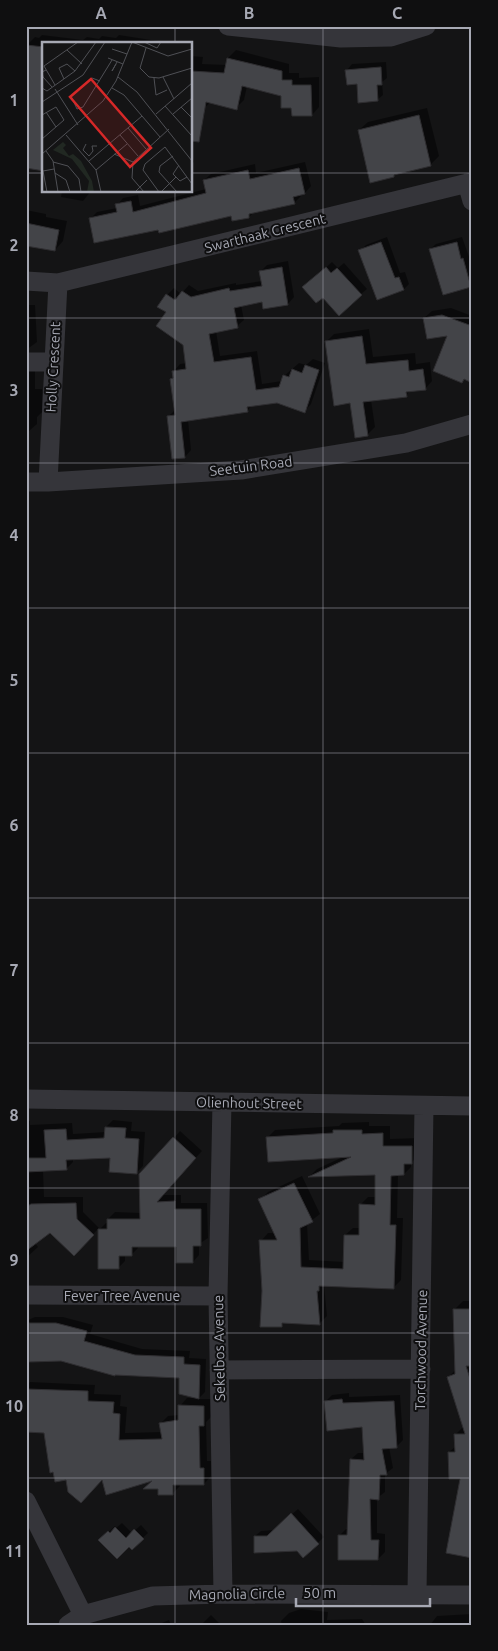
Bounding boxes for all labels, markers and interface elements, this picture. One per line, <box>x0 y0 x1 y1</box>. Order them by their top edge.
text: A <box>95 4 107 22</box>
text: B <box>244 4 254 22</box>
text: C <box>392 4 402 22</box>
inset map <box>42 42 192 192</box>
text: 1 <box>9 91 19 109</box>
street label: Swarthaak Crescent <box>203 210 328 256</box>
text: 2 <box>9 236 19 254</box>
street label: Holly Crescent <box>43 321 63 413</box>
text: 3 <box>9 381 19 399</box>
street label: Seetuin Road <box>209 453 293 479</box>
text: 4 <box>9 526 19 544</box>
text: 5 <box>9 671 19 689</box>
text: 6 <box>9 816 19 834</box>
text: 7 <box>9 961 19 979</box>
street label: Olienhout Street <box>196 1094 302 1112</box>
text: 8 <box>9 1106 19 1124</box>
text: 9 <box>9 1251 19 1269</box>
street label: Fever Tree Avenue <box>64 1288 180 1304</box>
street label: Torchwood Avenue <box>412 1289 430 1411</box>
street label: Sekelbos Avenue <box>210 1295 228 1401</box>
text: 10 <box>5 1397 23 1415</box>
text: 11 <box>5 1542 23 1560</box>
scale bar <box>296 1576 429 1608</box>
text: 50 m <box>303 1584 336 1601</box>
street label: Magnolia Circle <box>189 1585 285 1603</box>

